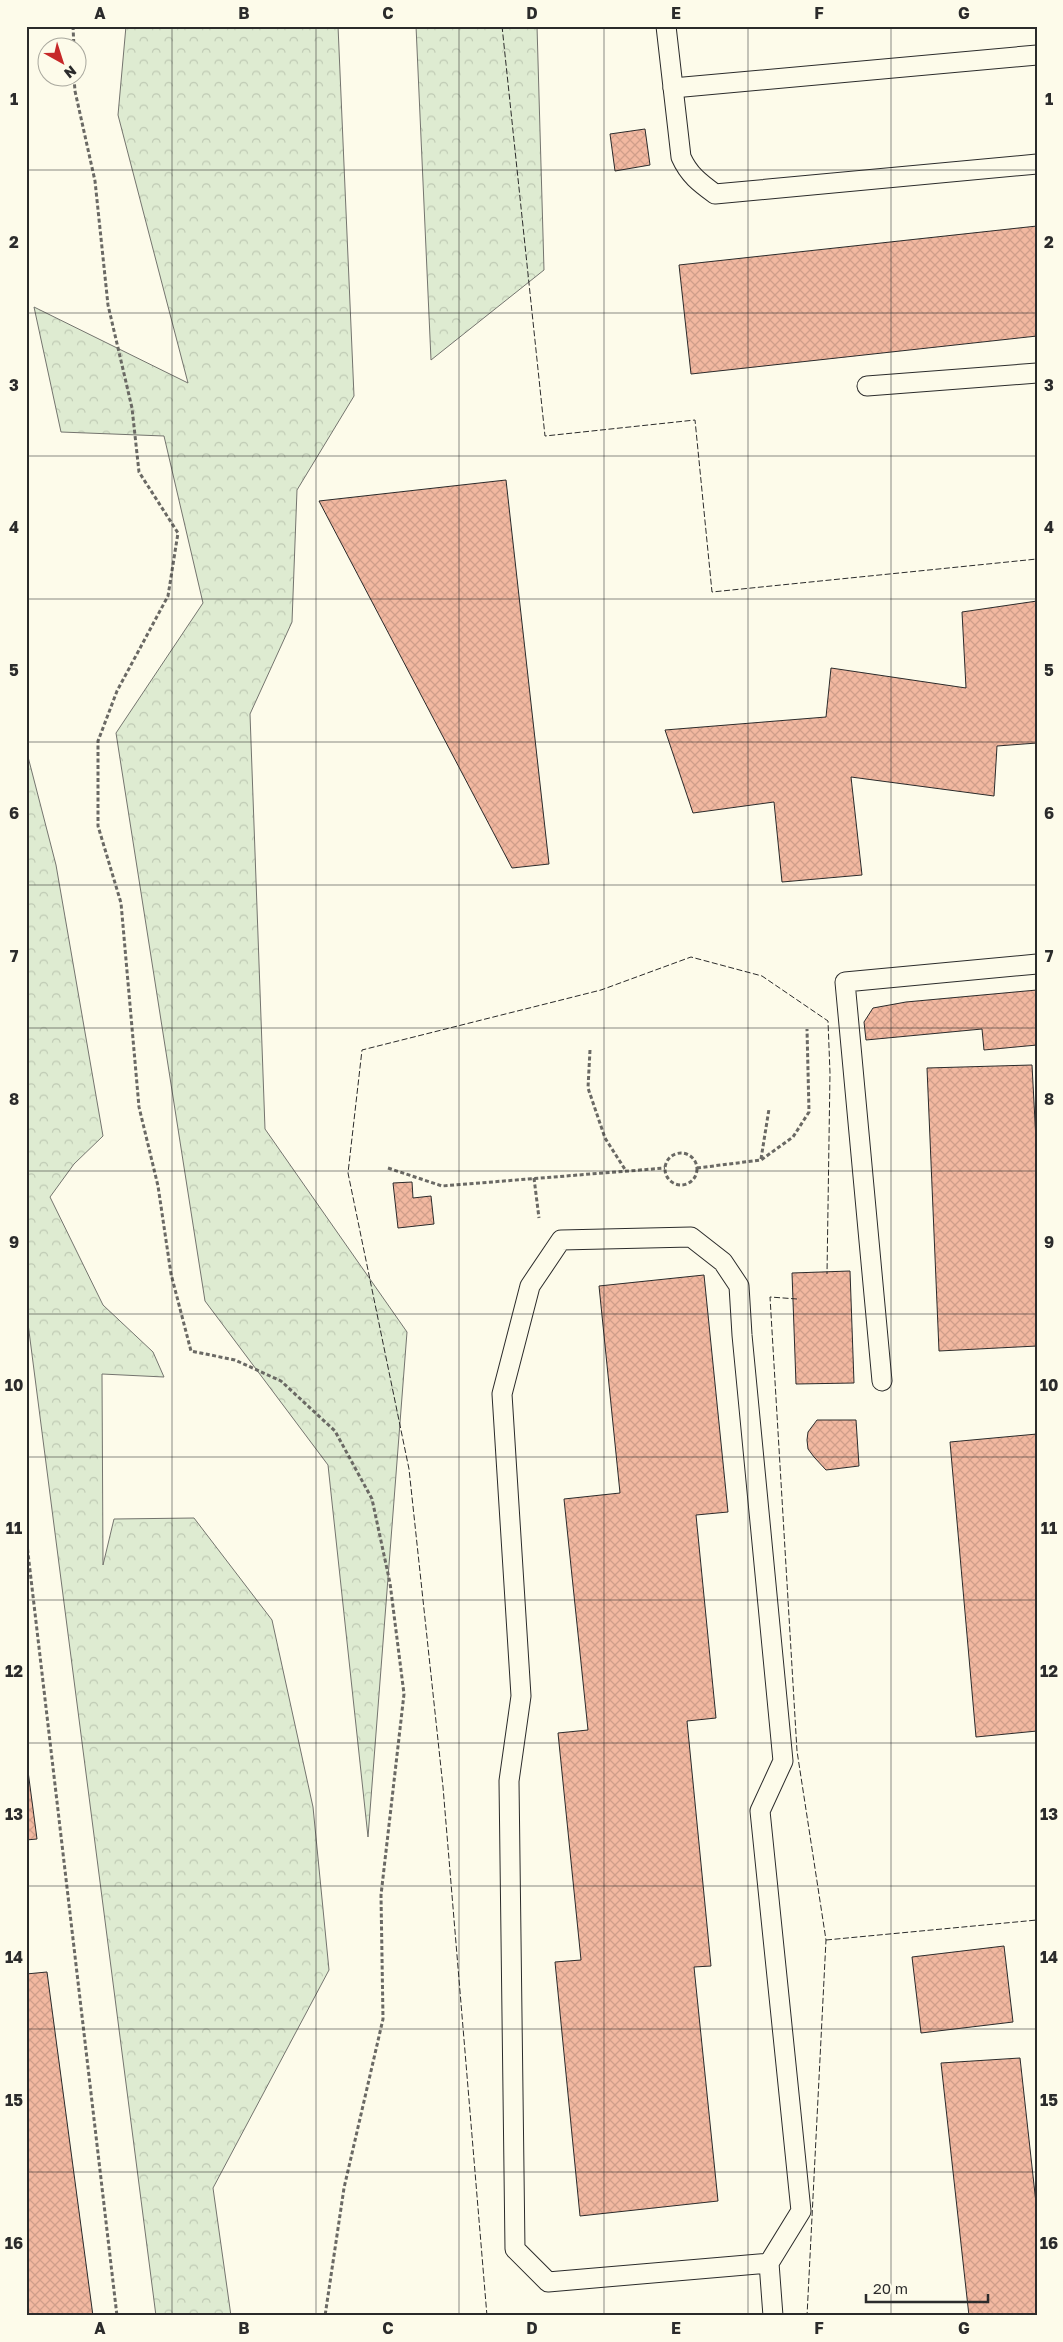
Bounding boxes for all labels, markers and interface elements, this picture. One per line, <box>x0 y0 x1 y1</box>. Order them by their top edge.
text: A <box>94 3 106 23</box>
text: B <box>238 3 250 23</box>
text: C <box>382 3 394 23</box>
text: D <box>526 3 538 23</box>
text: E <box>671 3 681 23</box>
text: F <box>814 3 824 23</box>
text: G <box>958 3 970 23</box>
north arrow <box>38 38 88 88</box>
text: N <box>61 63 80 82</box>
text: 1 <box>10 89 18 109</box>
text: 1 <box>1045 89 1053 109</box>
text: 2 <box>9 232 19 252</box>
text: 2 <box>1044 232 1054 252</box>
text: 3 <box>9 375 19 395</box>
text: 3 <box>1044 375 1054 395</box>
text: 4 <box>9 517 19 537</box>
text: 4 <box>1044 517 1054 537</box>
text: 5 <box>9 660 19 680</box>
text: 5 <box>1044 660 1054 680</box>
text: 6 <box>9 803 19 823</box>
text: 6 <box>1044 803 1054 823</box>
text: 7 <box>10 946 19 966</box>
text: 7 <box>1045 946 1054 966</box>
text: 8 <box>9 1089 19 1109</box>
text: 8 <box>1044 1089 1054 1109</box>
text: 9 <box>9 1232 19 1252</box>
text: 9 <box>1044 1232 1054 1252</box>
text: 10 <box>5 1375 23 1395</box>
text: 10 <box>1040 1375 1058 1395</box>
text: 11 <box>6 1518 22 1538</box>
text: 11 <box>1041 1518 1057 1538</box>
text: 12 <box>5 1661 23 1681</box>
text: 12 <box>1040 1661 1058 1681</box>
text: 13 <box>5 1804 23 1824</box>
text: 13 <box>1040 1804 1058 1824</box>
text: 14 <box>5 1947 23 1967</box>
text: 14 <box>1040 1947 1058 1967</box>
text: 15 <box>5 2090 23 2110</box>
text: 15 <box>1040 2090 1058 2110</box>
text: 16 <box>5 2233 23 2253</box>
text: 16 <box>1040 2233 1058 2253</box>
scale bar <box>866 2272 988 2304</box>
text: 20 m <box>873 2279 908 2297</box>
text: A <box>94 2318 106 2338</box>
text: B <box>238 2318 250 2338</box>
text: C <box>382 2318 394 2338</box>
text: D <box>526 2318 538 2338</box>
text: E <box>671 2318 681 2338</box>
text: F <box>814 2318 824 2338</box>
text: G <box>958 2318 970 2338</box>

